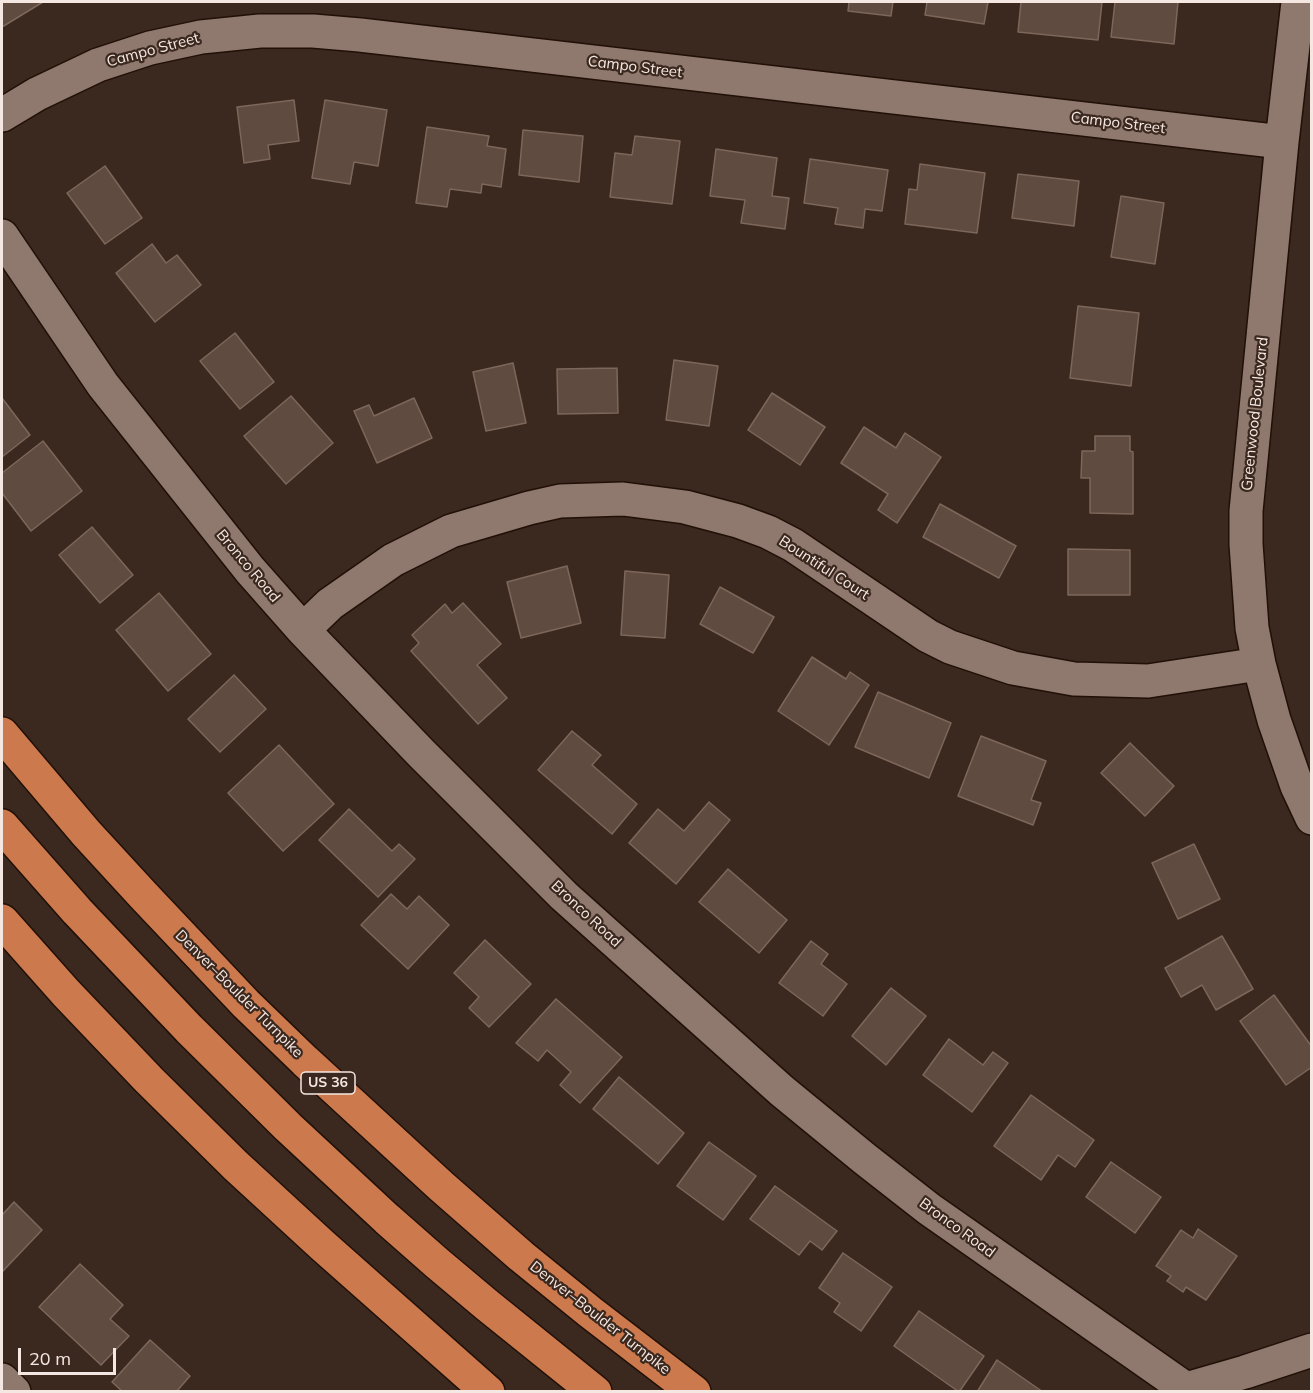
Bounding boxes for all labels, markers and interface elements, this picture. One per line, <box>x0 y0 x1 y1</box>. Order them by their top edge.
street label: Campo Street <box>105 29 201 71</box>
street label: Campo Street <box>587 52 683 82</box>
street label: Campo Street <box>1070 108 1166 138</box>
street label: Greenwood Boulevard <box>1238 336 1272 492</box>
street label: Bronco Road <box>212 526 284 606</box>
street label: Bountiful Court <box>775 532 873 604</box>
street label: Bronco Road <box>547 877 625 951</box>
street label: Denver–Boulder Turnpike <box>171 926 307 1062</box>
road number: US 36 <box>301 1072 355 1094</box>
street label: Bronco Road <box>916 1194 998 1262</box>
street label: Denver–Boulder Turnpike <box>526 1258 674 1378</box>
scale bar <box>21 1336 118 1374</box>
text: 20 m <box>29 1347 71 1370</box>

